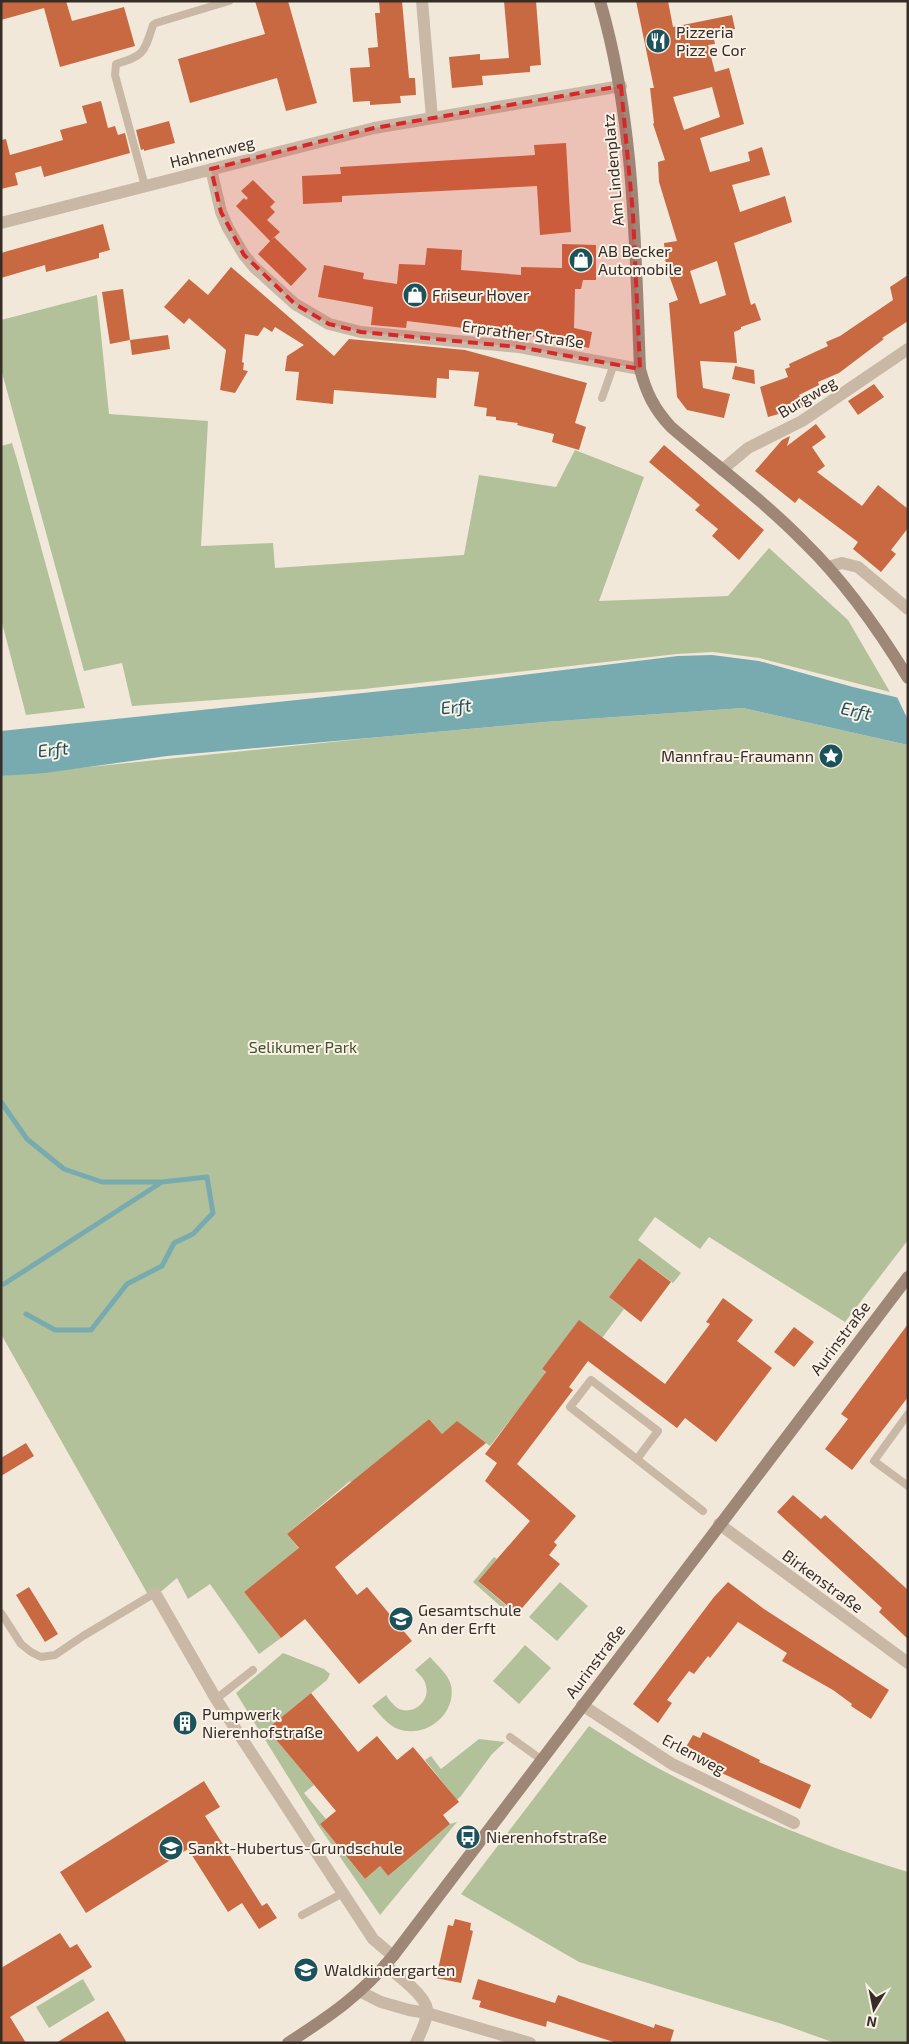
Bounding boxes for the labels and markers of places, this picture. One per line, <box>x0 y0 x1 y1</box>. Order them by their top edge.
place label: Pizzeria Pizz e Cor <box>676 22 747 59</box>
restaurant icon: Pizzeria Pizz e Cor <box>645 28 671 54</box>
place label: AB Becker Automobile <box>598 241 682 278</box>
shop icon: AB Becker Automobile <box>568 247 594 273</box>
shop icon: Friseur Hover <box>402 282 428 308</box>
place label: Friseur Hover <box>432 285 530 304</box>
place icon: Mannfrau-Fraumann <box>818 743 844 769</box>
place label: Mannfrau-Fraumann <box>661 746 814 765</box>
place label: Gesamtschule An der Erft <box>418 1600 521 1637</box>
school or university icon: Gesamtschule An der Erft <box>388 1606 414 1632</box>
place label: Pumpwerk Nierenhofstraße <box>202 1704 323 1741</box>
building icon: Pumpwerk Nierenhofstraße <box>172 1710 198 1736</box>
bus stop icon: Nierenhofstraße <box>455 1824 481 1850</box>
place label: Nierenhofstraße <box>486 1827 607 1846</box>
school or university icon: Sankt-Hubertus-Grundschule <box>158 1835 184 1861</box>
place label: Sankt-Hubertus-Grundschule <box>188 1838 403 1857</box>
school or university icon: Waldkindergarten <box>293 1957 319 1983</box>
place label: Waldkindergarten <box>324 1960 455 1979</box>

